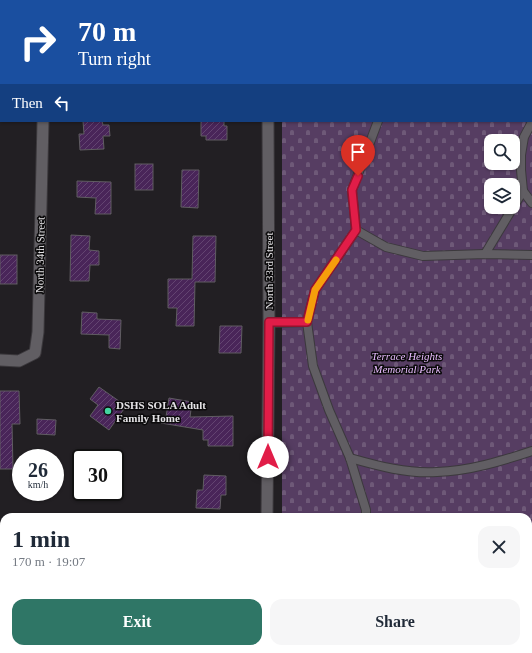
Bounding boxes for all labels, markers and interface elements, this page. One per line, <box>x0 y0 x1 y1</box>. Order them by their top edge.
icon: right <box>12 16 64 68</box>
text: 70 m <box>78 16 136 47</box>
text: Turn right <box>78 49 151 69</box>
icon: left <box>51 92 73 114</box>
text: Then <box>12 95 43 111</box>
map controls <box>484 134 520 214</box>
button: search <box>484 134 520 170</box>
pin <box>341 135 375 176</box>
icon: arrive <box>347 141 369 163</box>
button: layers <box>484 178 520 214</box>
street label: North 34th Street <box>33 217 47 293</box>
street label: North 33rd Street <box>263 233 275 309</box>
park label: Terrace Heights Memorial Park <box>372 350 442 375</box>
place label: DSHS SOLA Adult Family Home <box>116 399 206 424</box>
marker: DSHS SOLA Adult Family Home <box>103 406 113 416</box>
position arrow <box>247 436 289 478</box>
speed limit sign: 30 <box>72 449 124 501</box>
text: 26 <box>28 459 48 481</box>
text: km/h <box>28 479 48 490</box>
text: 1 min <box>12 526 70 552</box>
button: close <box>478 526 520 568</box>
text: 170 m · 19:07 <box>12 554 85 569</box>
button: Exit <box>12 599 262 645</box>
button: Share <box>270 599 520 645</box>

